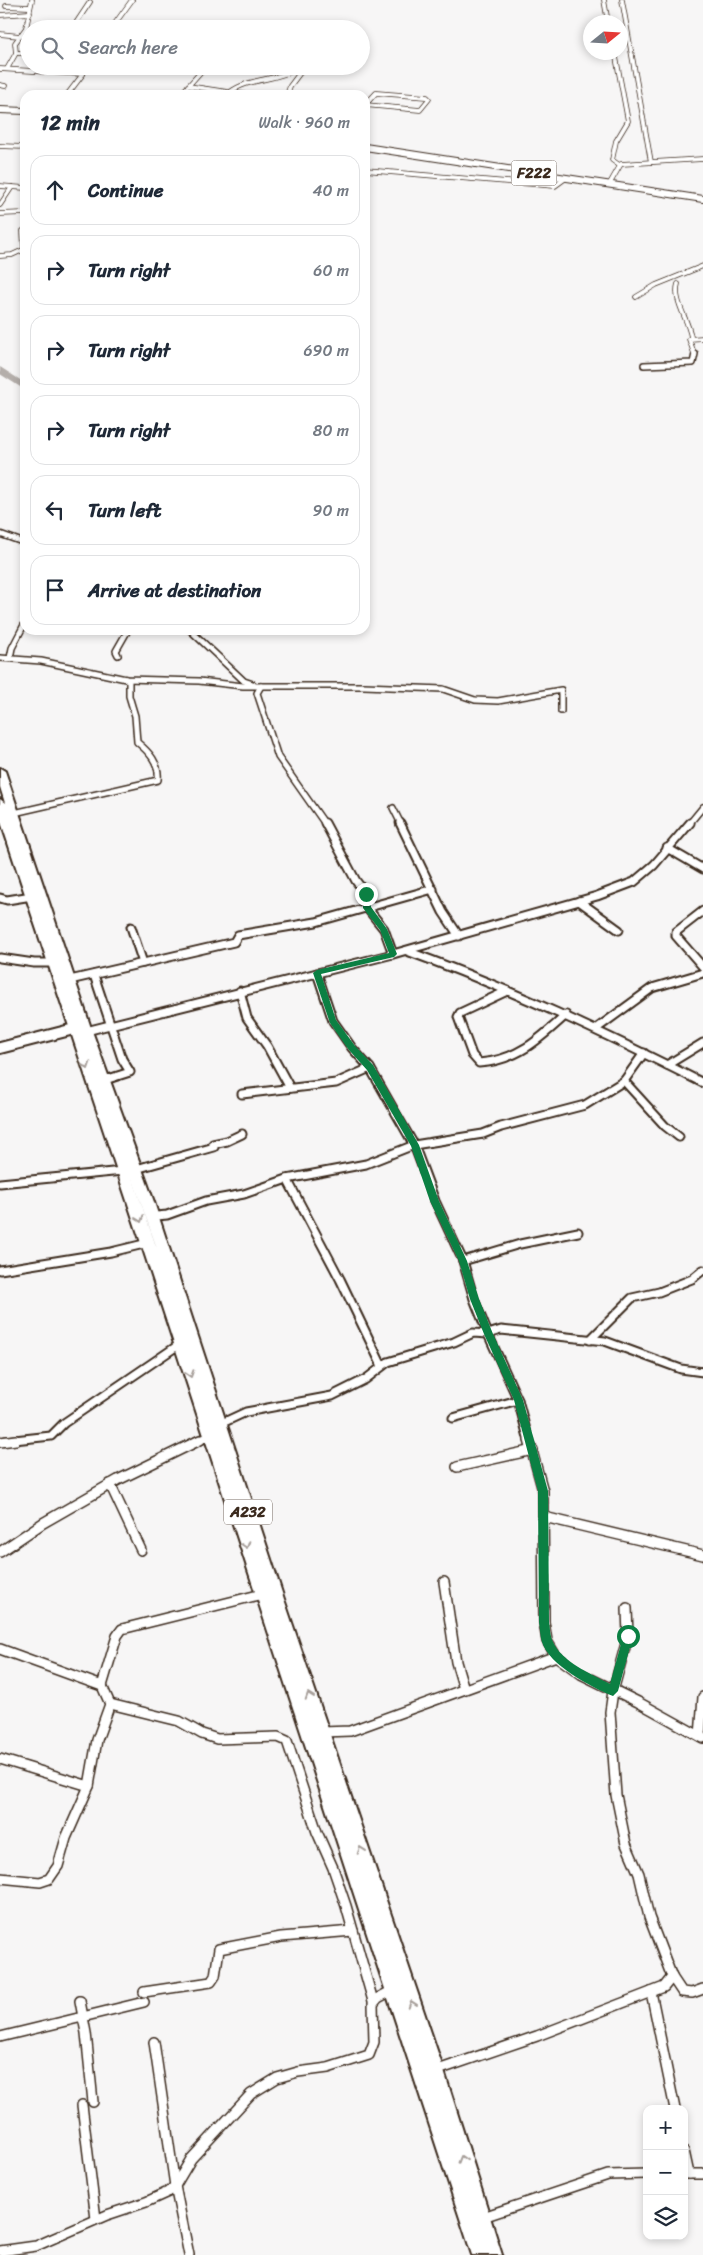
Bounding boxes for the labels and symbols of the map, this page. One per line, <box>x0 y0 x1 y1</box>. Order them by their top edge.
north arrow <box>583 15 628 60</box>
road number: F222 <box>512 160 556 186</box>
route end <box>355 883 378 906</box>
one-way arrow <box>81 1061 91 1069</box>
one-way arrow <box>134 1215 144 1223</box>
one-way arrow <box>184 1369 194 1377</box>
road number: A232 <box>224 1500 272 1524</box>
one-way arrow <box>241 1540 251 1548</box>
route start <box>617 1625 640 1648</box>
one-way arrow <box>305 1692 315 1700</box>
one-way arrow <box>356 1846 366 1855</box>
one-way arrow <box>408 2000 418 2009</box>
one-way arrow <box>457 2155 467 2163</box>

